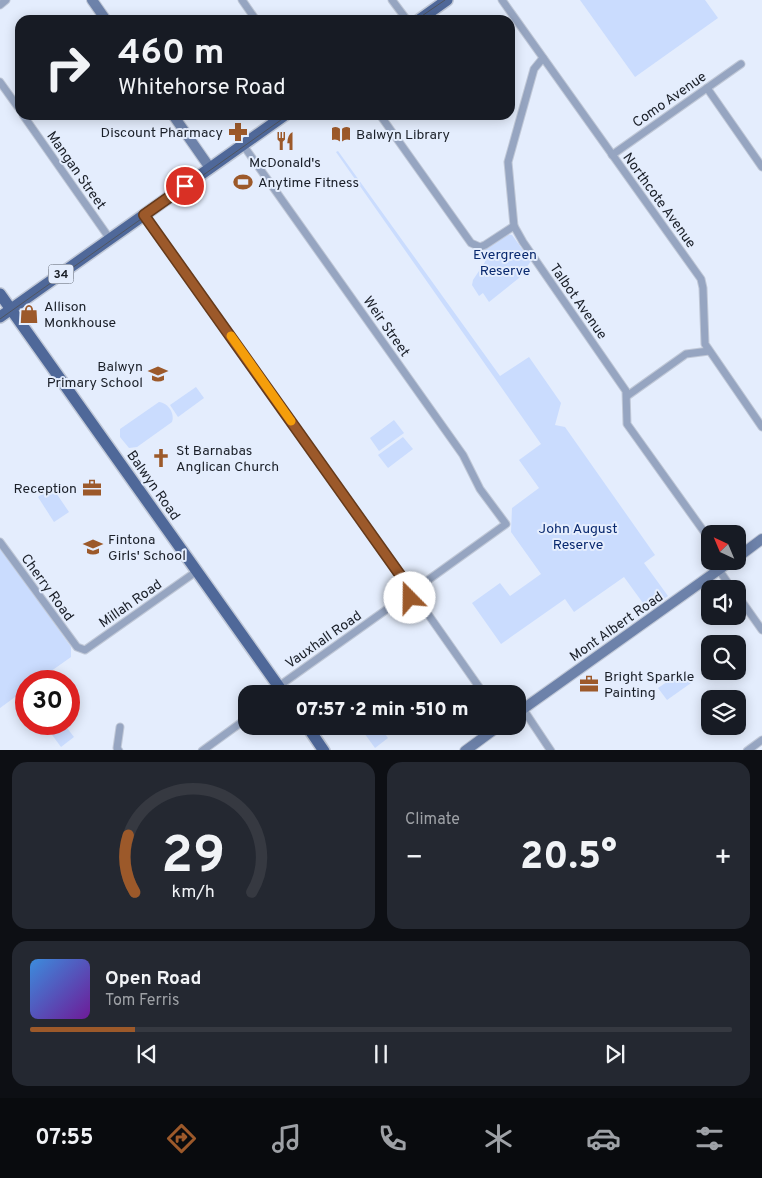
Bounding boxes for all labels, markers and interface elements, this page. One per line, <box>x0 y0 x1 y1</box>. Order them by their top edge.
text: 460 m <box>118 32 224 76</box>
icon: right <box>35 35 100 100</box>
street label: Como Avenue <box>630 69 710 132</box>
text: Whitehorse Road <box>118 75 286 102</box>
pharmacy icon: Discount Pharmacy <box>227 121 249 143</box>
library icon: Balwyn Library <box>330 123 352 145</box>
place label: Discount Pharmacy <box>101 125 223 142</box>
place label: Balwyn Library <box>356 127 450 144</box>
street label: Mangan Street <box>43 128 109 213</box>
restaurant icon: McDonald's <box>274 130 296 152</box>
street label: Northcote Avenue <box>619 150 699 252</box>
place label: McDonald's <box>249 155 321 172</box>
pin <box>164 165 206 207</box>
sports icon: Anytime Fitness <box>232 171 254 193</box>
icon: arrive <box>171 172 199 200</box>
place label: Anytime Fitness <box>258 175 359 192</box>
park label: Evergreen Reserve <box>473 247 537 280</box>
street label: Talbot Avenue <box>545 261 610 343</box>
road number: 34 <box>48 264 74 284</box>
street label: Weir Street <box>359 293 413 360</box>
place label: Allison Monkhouse <box>44 299 116 332</box>
shop icon: Allison Monkhouse <box>18 303 40 325</box>
place label: Balwyn Primary School <box>47 359 143 392</box>
school or university icon: Balwyn Primary School <box>147 363 169 385</box>
place label: St Barnabas Anglican Church <box>176 443 279 476</box>
church icon: St Barnabas Anglican Church <box>150 447 172 469</box>
street label: Balwyn Road <box>122 448 183 524</box>
office icon: Reception <box>81 477 103 499</box>
place label: Reception <box>14 481 77 498</box>
park label: John August Reserve <box>539 521 617 554</box>
north arrow <box>701 525 746 570</box>
map controls <box>701 525 746 735</box>
place label: Fintona Girls' School <box>108 532 186 565</box>
school or university icon: Fintona Girls' School <box>82 536 104 558</box>
street label: Cherry Road <box>17 551 77 625</box>
position arrow <box>383 571 435 623</box>
street label: Millah Road <box>96 576 166 632</box>
button: sound <box>701 580 746 625</box>
street label: Mont Albert Road <box>567 589 667 666</box>
street label: Vauxhall Road <box>282 608 365 673</box>
button: search <box>701 635 746 680</box>
place label: Bright Sparkle Painting <box>604 669 694 702</box>
speed limit sign: 30 <box>15 670 80 735</box>
office icon: Bright Sparkle Painting <box>578 673 600 695</box>
button: layers <box>701 690 746 735</box>
text: 07:57 · 2 min · 510 m <box>295 698 469 722</box>
text: Climate <box>405 810 460 830</box>
text: 29 <box>162 825 225 891</box>
text: 20.5° <box>520 834 617 883</box>
text: − <box>405 841 423 877</box>
text: + <box>714 841 732 877</box>
text: km/h <box>172 881 215 904</box>
text: Open Road <box>105 967 201 991</box>
text: Tom Ferris <box>105 991 179 1011</box>
icon: previous <box>133 1040 161 1068</box>
icon: pause <box>367 1040 395 1068</box>
icon: next <box>601 1040 629 1068</box>
icon: directions <box>164 1121 199 1156</box>
icon: music <box>269 1121 304 1156</box>
icon: phone <box>375 1121 410 1156</box>
icon: climate <box>481 1121 516 1156</box>
icon: car <box>586 1121 621 1156</box>
icon: filters <box>692 1121 727 1156</box>
text: 07:55 <box>35 1125 93 1152</box>

